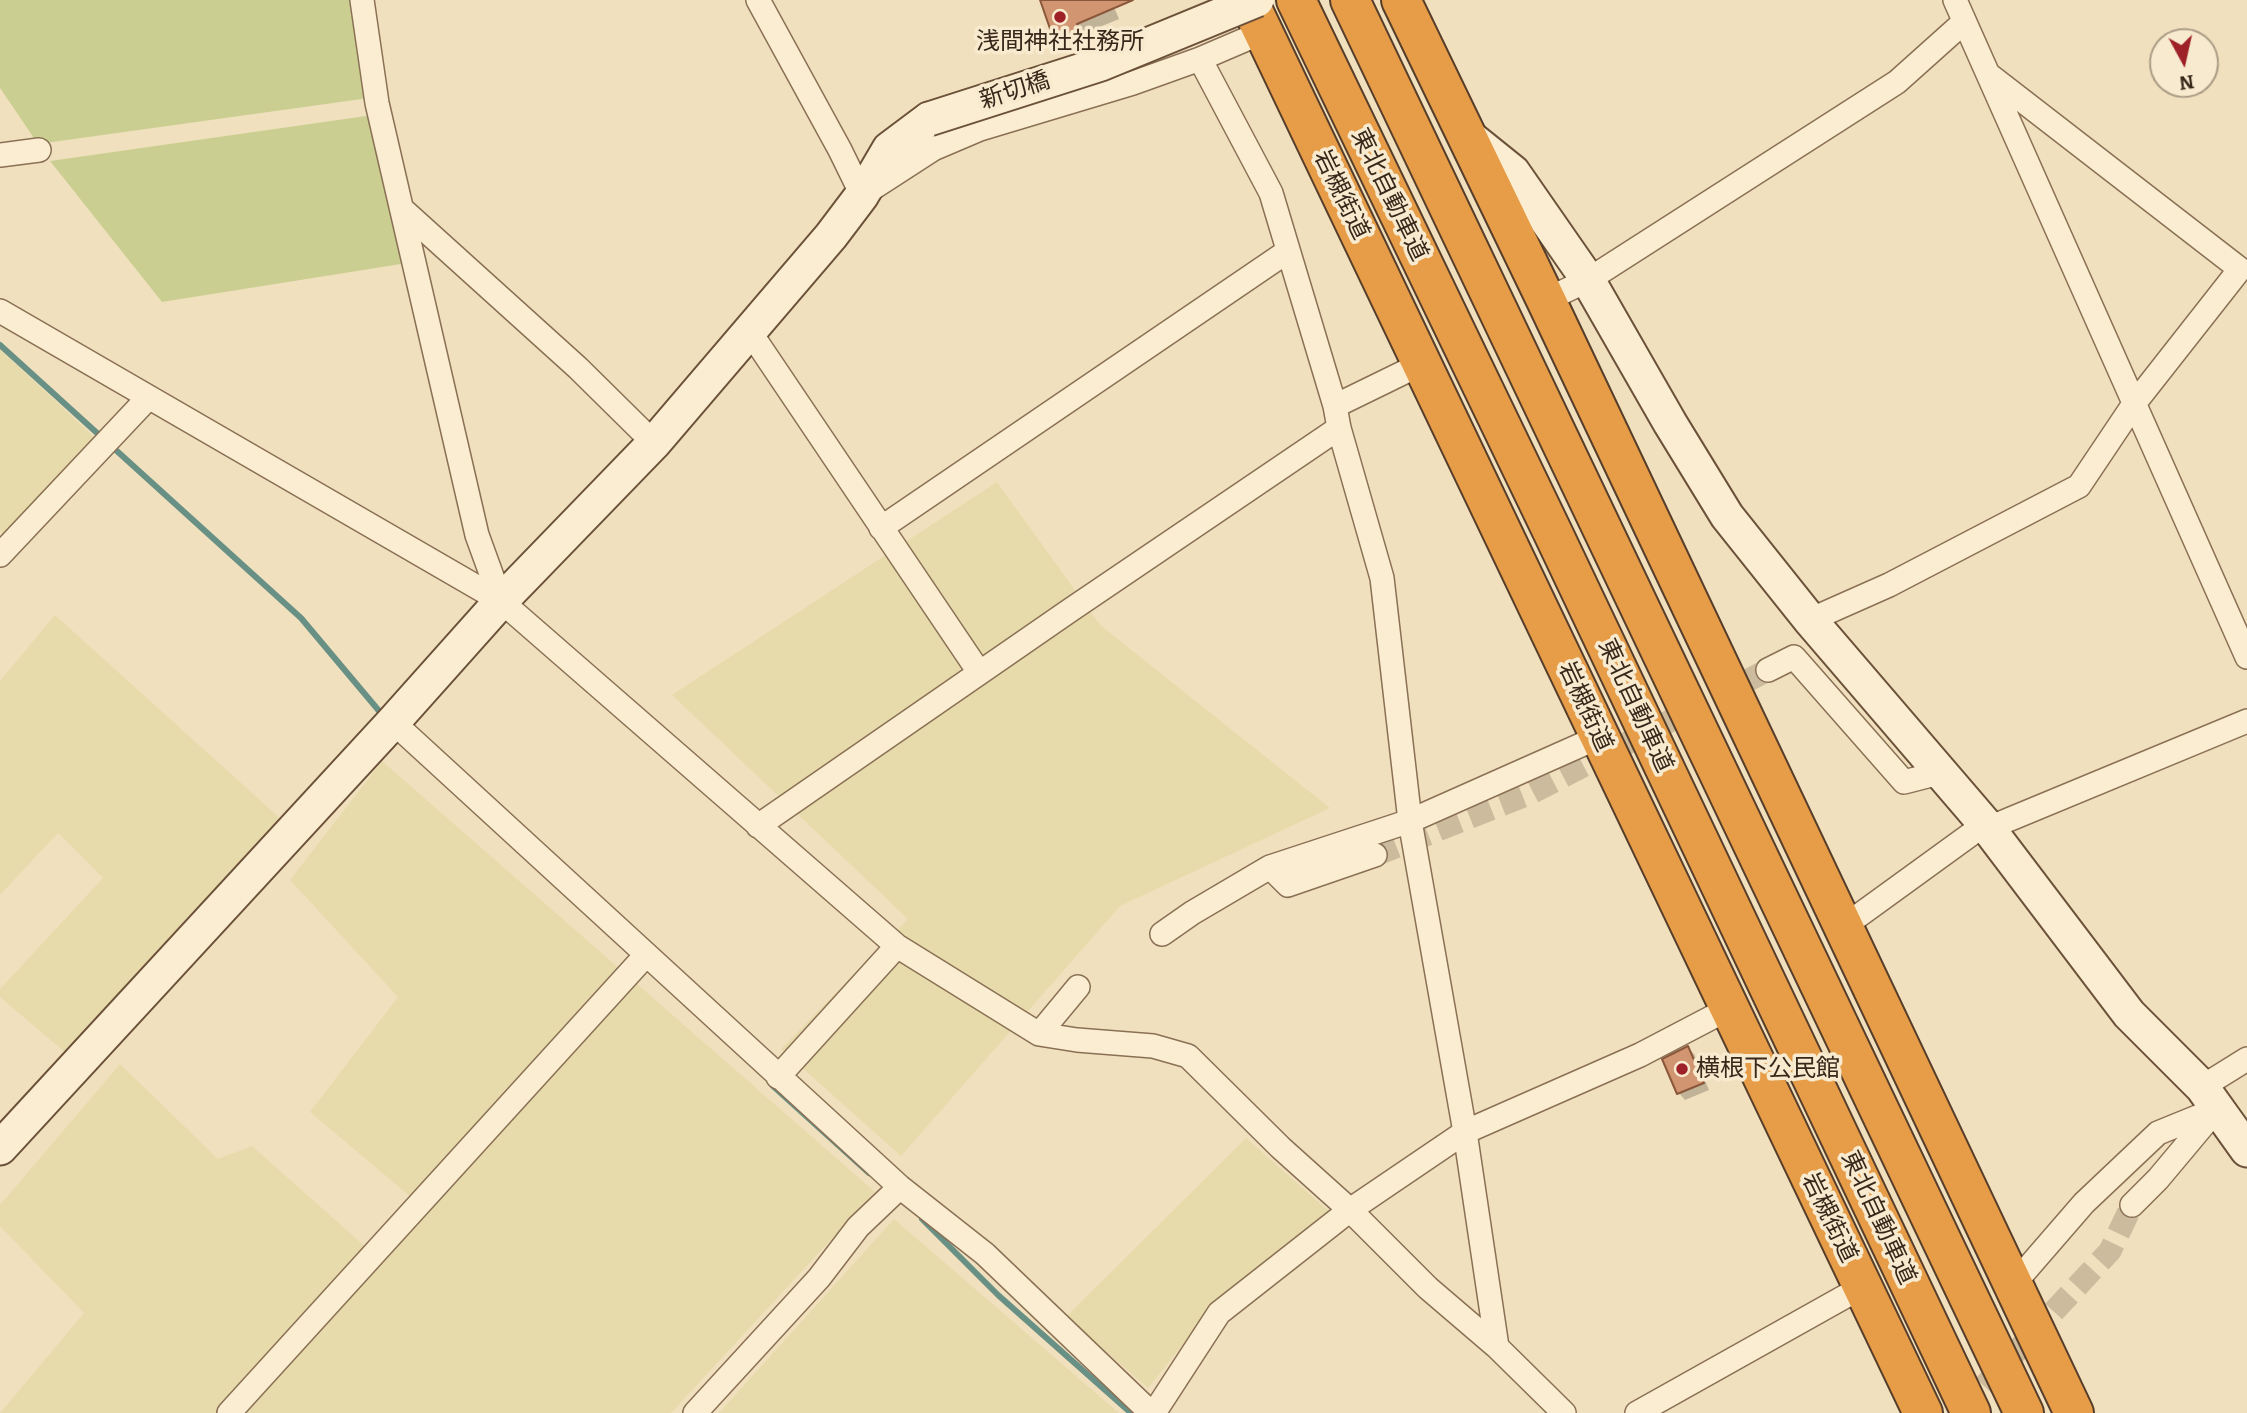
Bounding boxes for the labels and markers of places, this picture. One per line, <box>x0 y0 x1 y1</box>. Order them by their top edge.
marker: 浅間神社社務所 <box>1052 9 1068 25</box>
place label: 浅間神社社務所 <box>976 28 1144 56</box>
place label: 横根下公民館 <box>1696 1055 1840 1083</box>
marker: 横根下公民館 <box>1674 1061 1690 1077</box>

